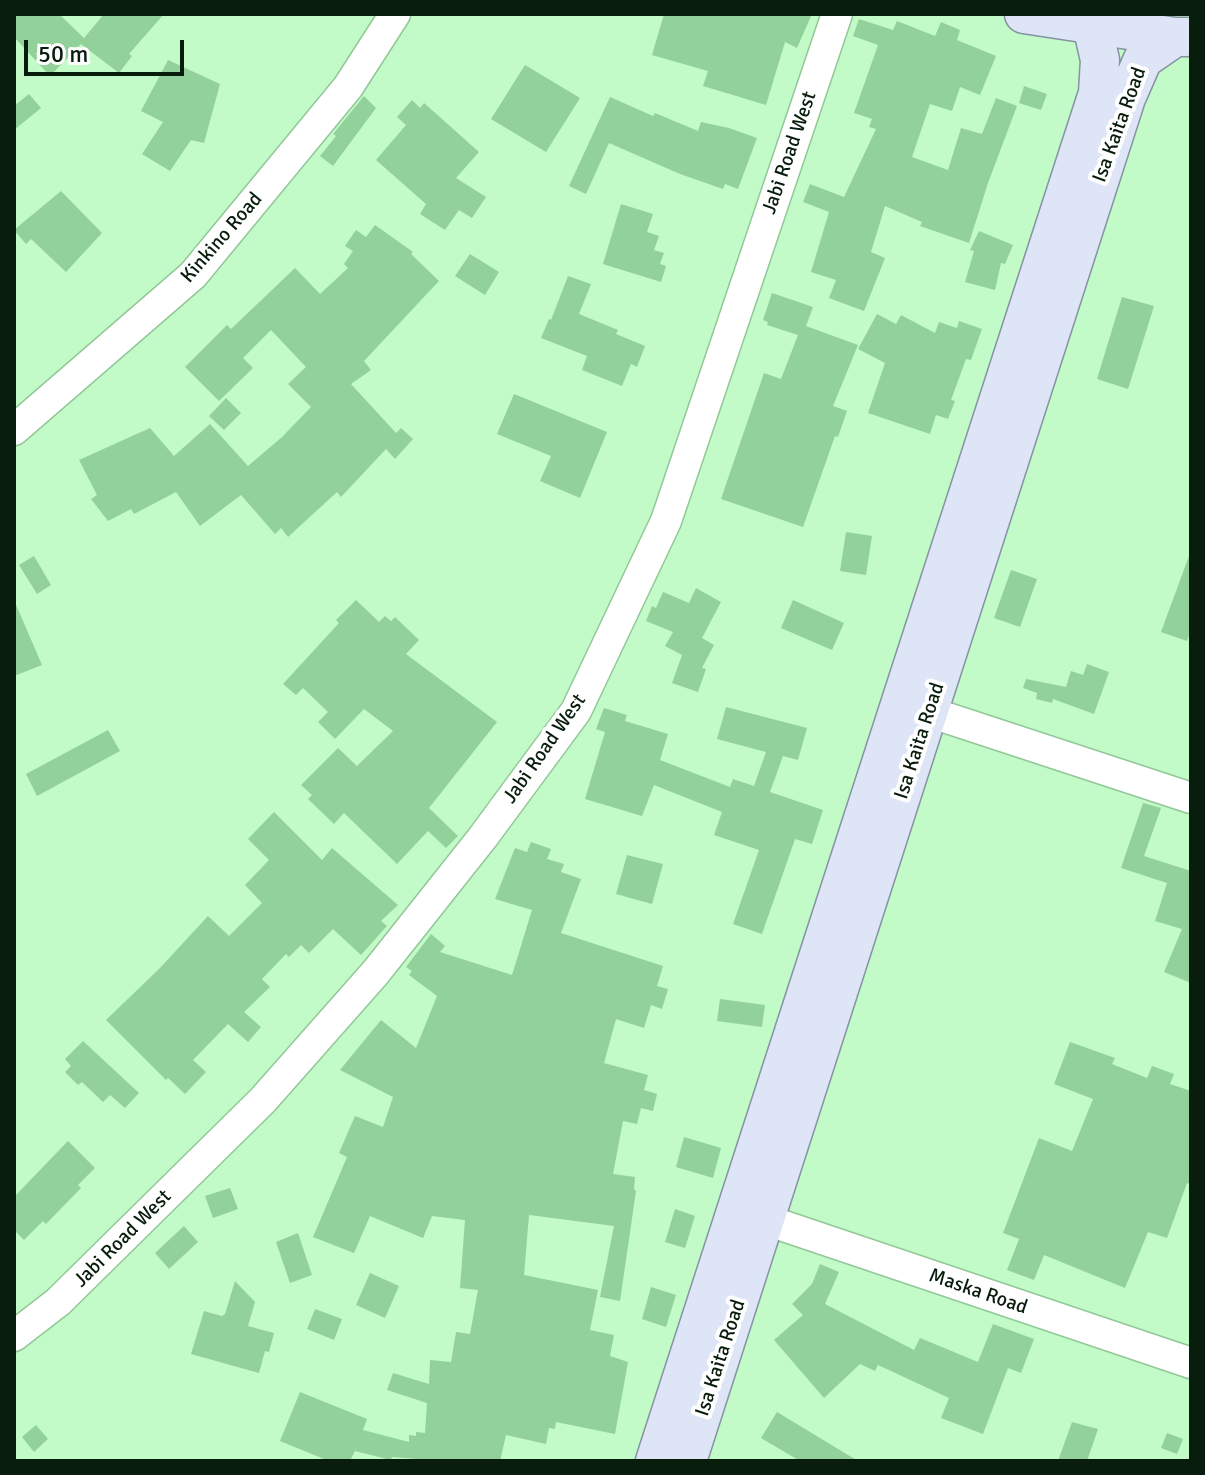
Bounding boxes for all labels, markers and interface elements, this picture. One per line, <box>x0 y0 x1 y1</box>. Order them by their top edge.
scale bar <box>28 24 188 74</box>
text: 50 m <box>38 39 88 69</box>
street label: Isa Kaita Road <box>1088 64 1152 186</box>
street label: Jabi Road West <box>758 89 822 217</box>
street label: Kinkino Road <box>176 188 268 288</box>
street label: Isa Kaita Road <box>890 680 950 802</box>
street label: Jabi Road West <box>498 690 592 808</box>
street label: Jabi Road West <box>69 1185 177 1293</box>
street label: Maska Road <box>926 1264 1030 1320</box>
street label: Isa Kaita Road <box>691 1297 751 1419</box>

